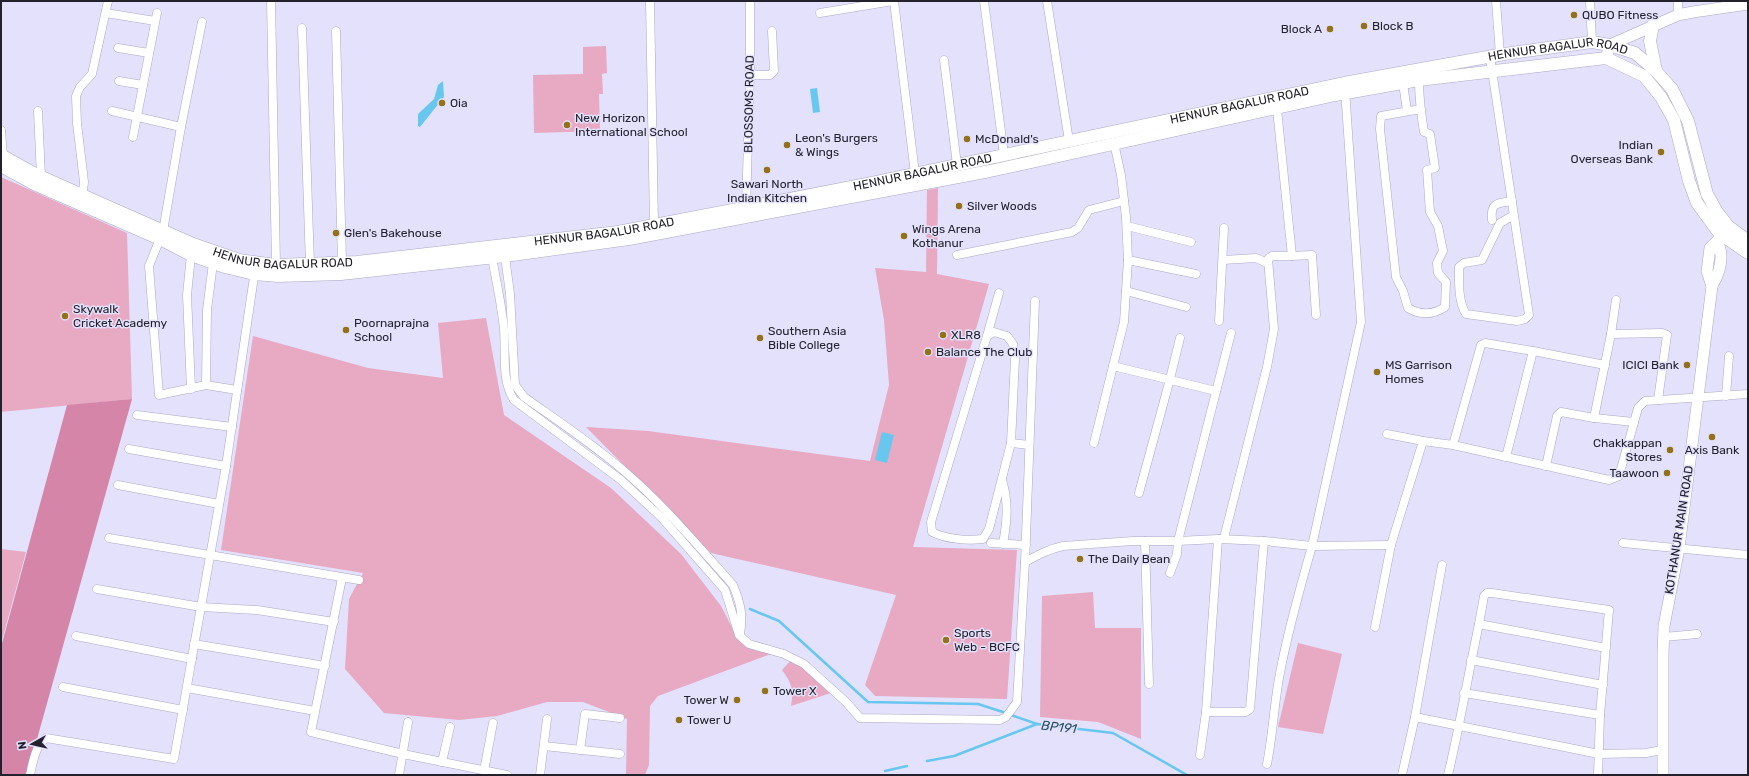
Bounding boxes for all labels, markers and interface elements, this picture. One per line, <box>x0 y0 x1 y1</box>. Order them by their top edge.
place label: QUBO Fitness <box>1582 8 1658 22</box>
marker: QUBO Fitness <box>1569 10 1579 20</box>
place label: Block B <box>1372 19 1413 33</box>
marker: Block B <box>1359 21 1369 31</box>
place label: Block A <box>1281 22 1322 36</box>
marker: Block A <box>1325 24 1335 34</box>
street label: HENNUR BAGALUR ROAD <box>1487 35 1630 64</box>
street label: BLOSSOMS ROAD <box>741 55 757 153</box>
street label: HENNUR BAGALUR ROAD <box>1169 84 1310 127</box>
place label: Oia <box>450 96 468 110</box>
marker: Oia <box>437 98 447 108</box>
place label: New Horizon International School <box>575 111 688 139</box>
marker: New Horizon International School <box>562 120 572 130</box>
place label: Leon's Burgers & Wings <box>795 131 878 159</box>
place label: McDonald's <box>975 132 1039 146</box>
marker: McDonald's <box>962 134 972 144</box>
place label: Indian Overseas Bank <box>1571 138 1654 166</box>
marker: Leon's Burgers & Wings <box>782 140 792 150</box>
marker: Indian Overseas Bank <box>1656 147 1666 157</box>
street label: HENNUR BAGALUR ROAD <box>852 151 993 194</box>
marker: Sawari North Indian Kitchen <box>762 165 772 175</box>
place label: Sawari North Indian Kitchen <box>727 177 807 205</box>
place label: Silver Woods <box>967 199 1037 213</box>
marker: Silver Woods <box>954 201 964 211</box>
street label: HENNUR BAGALUR ROAD <box>533 214 676 249</box>
place label: Wings Arena Kothanur <box>912 222 981 250</box>
place label: Glen's Bakehouse <box>344 226 442 240</box>
marker: Glen's Bakehouse <box>331 228 341 238</box>
marker: Wings Arena Kothanur <box>899 231 909 241</box>
street label: HENNUR BAGALUR ROAD <box>211 244 353 272</box>
place label: Skywalk Cricket Academy <box>73 302 168 330</box>
marker: Skywalk Cricket Academy <box>60 311 70 321</box>
place label: Poornaprajna School <box>354 316 429 344</box>
place label: Southern Asia Bible College <box>768 324 846 352</box>
marker: Poornaprajna School <box>341 325 351 335</box>
place label: XLR8 <box>951 328 981 342</box>
marker: XLR8 <box>938 330 948 340</box>
marker: Southern Asia Bible College <box>755 333 765 343</box>
place label: Balance The Club <box>936 345 1032 359</box>
marker: Balance The Club <box>923 347 933 357</box>
place label: MS Garrison Homes <box>1385 358 1452 386</box>
place label: ICICI Bank <box>1622 358 1680 372</box>
marker: ICICI Bank <box>1682 360 1692 370</box>
marker: MS Garrison Homes <box>1372 367 1382 377</box>
marker: Axis Bank <box>1707 432 1717 442</box>
place label: Chakkappan Stores <box>1593 436 1662 464</box>
place label: Axis Bank <box>1685 443 1740 457</box>
marker: Chakkappan Stores <box>1665 445 1675 455</box>
street label: KOTHANUR MAIN ROAD <box>1662 465 1696 595</box>
place label: Taawoon <box>1609 466 1659 480</box>
marker: Taawoon <box>1662 468 1672 478</box>
place label: The Daily Bean <box>1088 552 1170 566</box>
marker: The Daily Bean <box>1075 554 1085 564</box>
place label: Sports Web - BCFC <box>954 626 1020 654</box>
marker: Sports Web - BCFC <box>941 635 951 645</box>
place label: Tower X <box>773 684 817 698</box>
marker: Tower X <box>760 686 770 696</box>
place label: Tower W <box>684 693 729 707</box>
marker: Tower W <box>732 695 742 705</box>
place label: Tower U <box>687 713 731 727</box>
marker: Tower U <box>674 715 684 725</box>
water label: BP191 <box>1040 718 1078 736</box>
north arrow <box>12 724 52 764</box>
text: N <box>16 740 30 750</box>

